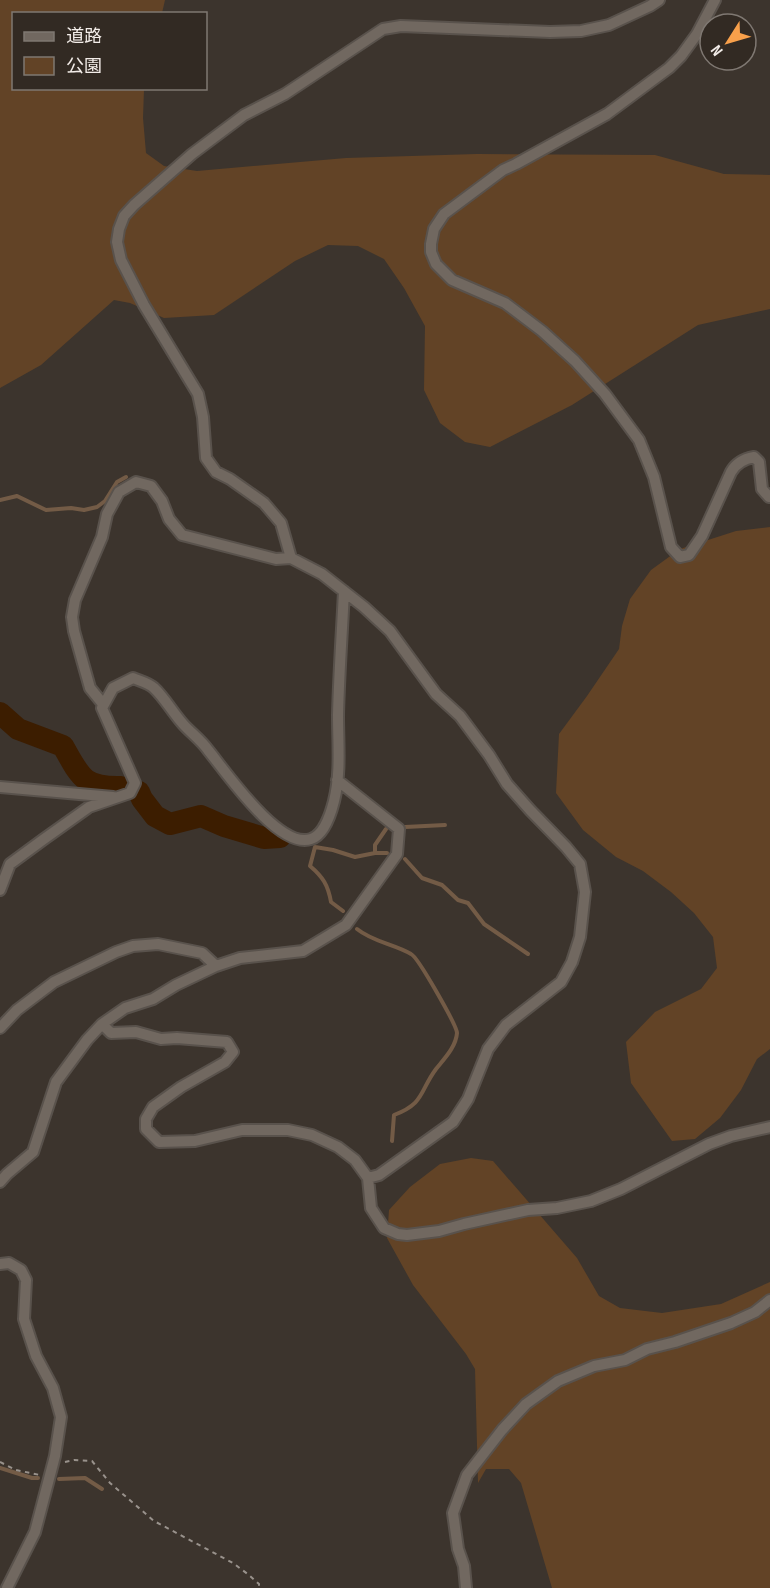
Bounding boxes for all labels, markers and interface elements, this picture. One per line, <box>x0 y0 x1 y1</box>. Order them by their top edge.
legend <box>12 12 207 90</box>
north arrow <box>698 12 758 72</box>
text: 道路 <box>66 26 102 47</box>
text: N <box>707 41 727 59</box>
text: 公園 <box>66 56 102 77</box>

